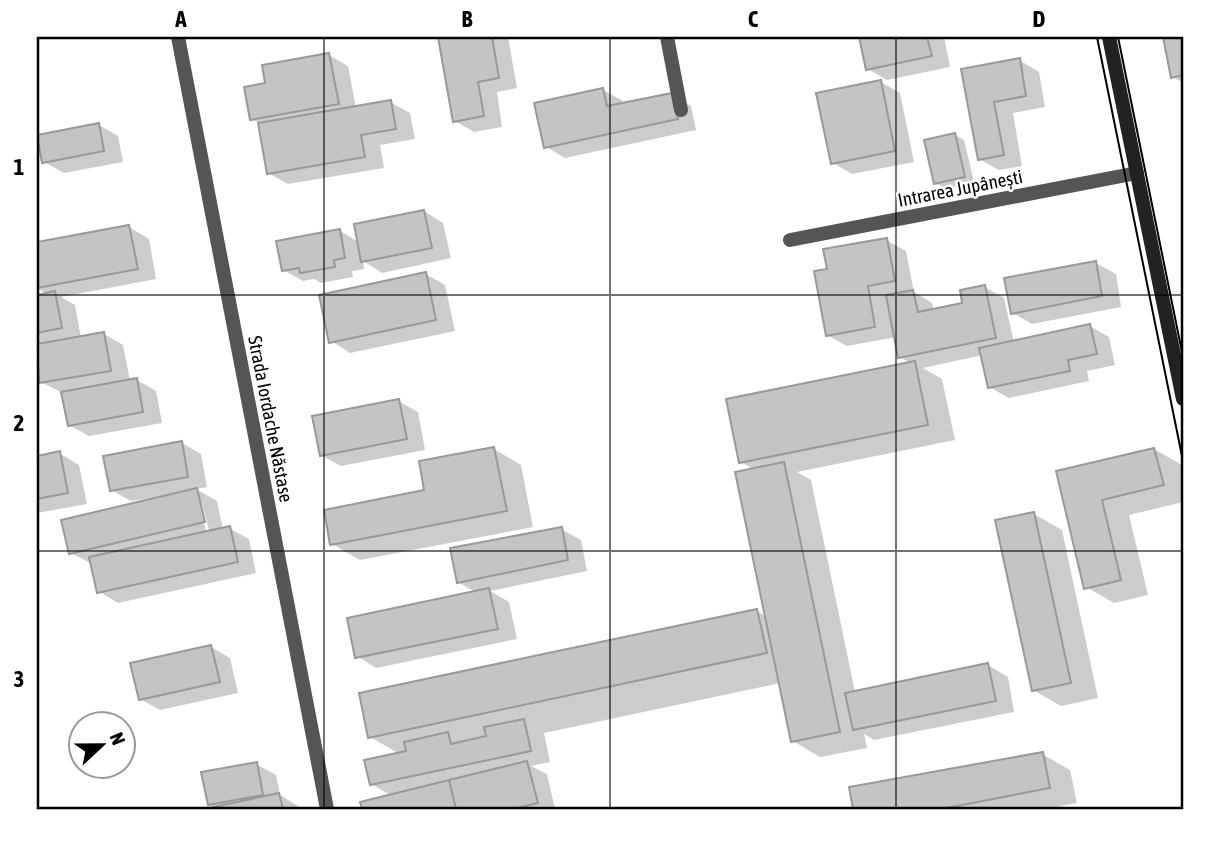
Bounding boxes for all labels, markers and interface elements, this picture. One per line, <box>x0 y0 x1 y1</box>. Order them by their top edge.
text: A <box>174 6 187 32</box>
text: B <box>462 6 473 32</box>
text: C <box>748 6 759 32</box>
text: D <box>1033 6 1046 32</box>
text: 1 <box>14 154 25 180</box>
street label: Intrarea Jupânești <box>896 165 1024 211</box>
street label: Strada Iordache Năstase <box>244 334 298 504</box>
text: 2 <box>14 410 24 436</box>
text: 3 <box>14 666 24 692</box>
north arrow <box>66 710 136 780</box>
text: N <box>105 729 130 748</box>

